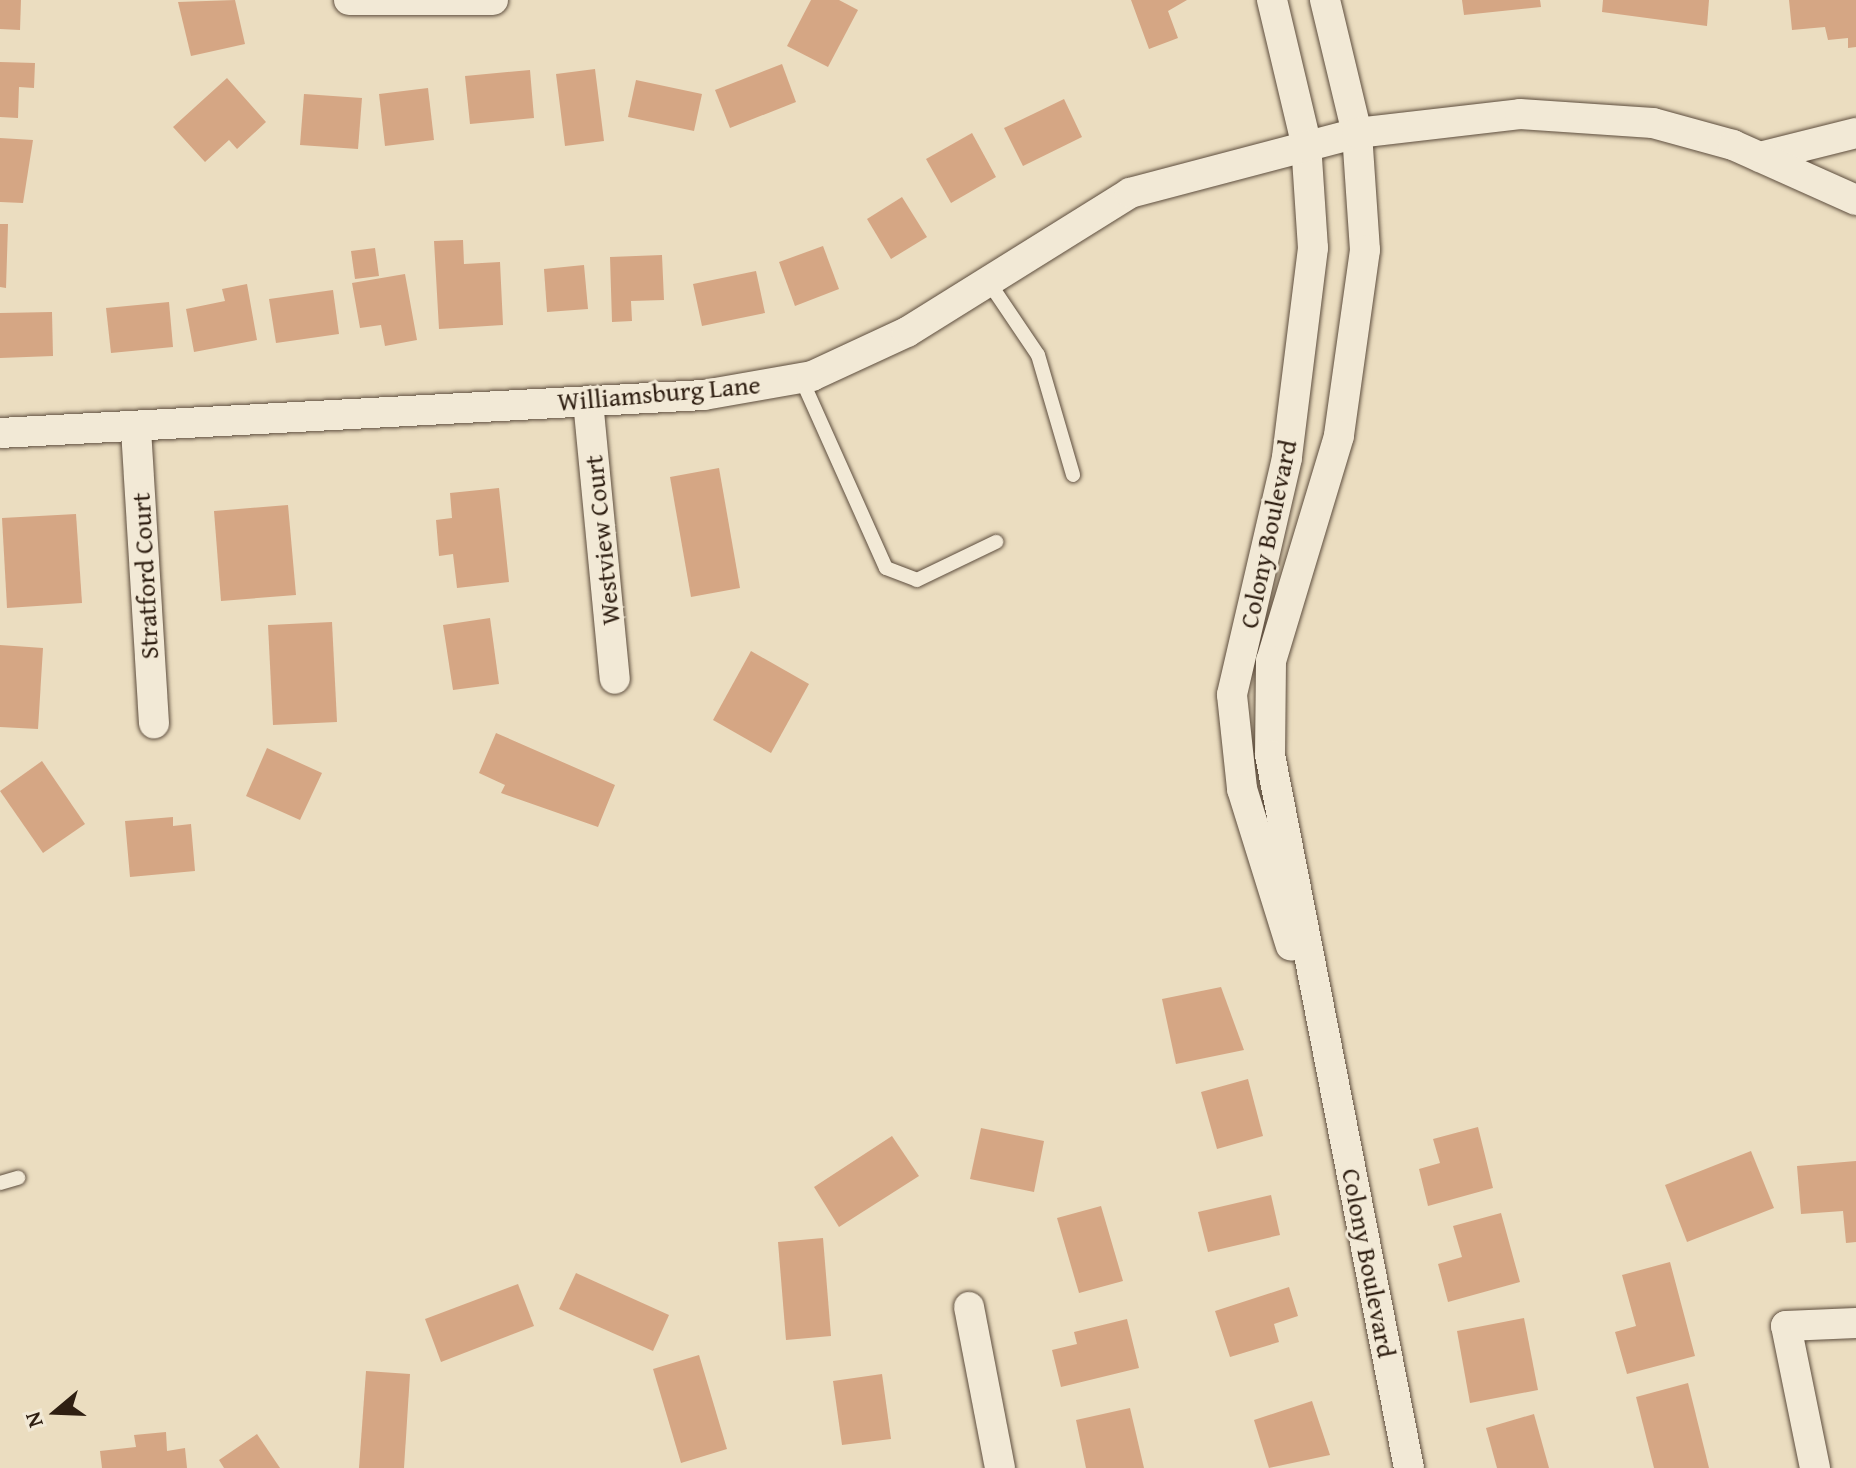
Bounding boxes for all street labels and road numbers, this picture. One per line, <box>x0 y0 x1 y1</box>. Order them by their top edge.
street label: Williamsburg Lane <box>556 369 762 417</box>
street label: Colony Boulevard <box>1233 437 1303 631</box>
street label: Westview Court <box>578 453 626 627</box>
street label: Stratford Court <box>125 492 165 660</box>
street label: Colony Boulevard <box>1335 1166 1403 1360</box>

